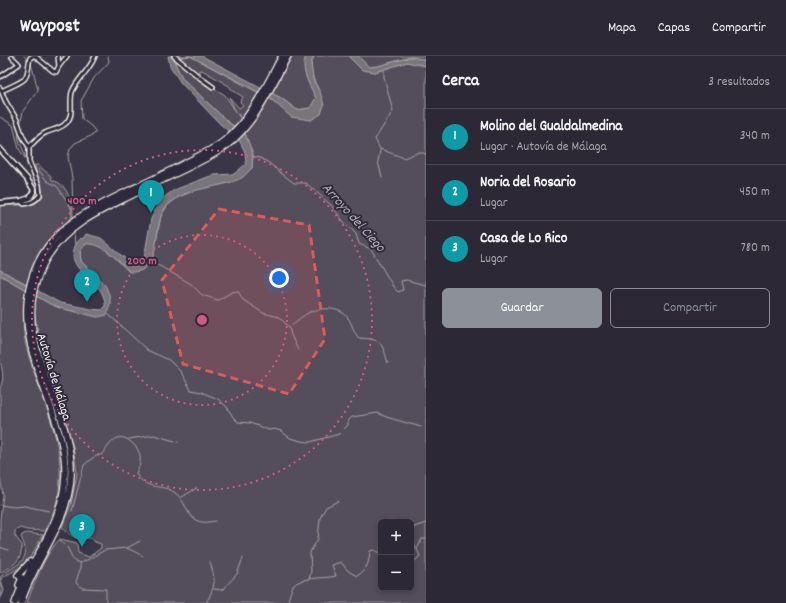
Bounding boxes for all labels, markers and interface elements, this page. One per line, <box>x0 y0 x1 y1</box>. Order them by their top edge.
text: Waypost <box>20 14 80 41</box>
text: Mapa <box>608 18 636 38</box>
text: Capas <box>658 18 690 38</box>
text: Compartir <box>712 18 766 38</box>
text: Cerca <box>442 70 479 94</box>
text: 3 resultados <box>708 73 770 92</box>
text: Molino del Gualdalmedina <box>480 116 622 138</box>
text: 1 <box>454 127 456 146</box>
text: 340 m <box>740 127 770 146</box>
text: Lugar · Autovía de Málaga <box>480 138 607 157</box>
text: Noria del Rosario <box>480 172 576 194</box>
water label: Arroyo del Ciego <box>317 179 390 257</box>
pin: 1 <box>138 180 164 213</box>
text: 2 <box>452 183 458 202</box>
text: 450 m <box>740 183 770 202</box>
text: 400 m <box>67 193 97 210</box>
text: Lugar <box>480 194 508 213</box>
text: Casa de Lo Rico <box>480 228 567 250</box>
text: 3 <box>452 239 458 258</box>
text: 780 m <box>741 239 770 258</box>
text: Lugar <box>480 250 508 269</box>
text: 200 m <box>127 253 157 270</box>
your location <box>269 268 289 288</box>
pin: 2 <box>74 269 100 302</box>
button: Guardar <box>442 288 602 328</box>
button: Compartir <box>610 288 770 328</box>
centre of rings <box>195 313 209 327</box>
street label: Autovía de Málaga <box>31 331 76 424</box>
pin: 3 <box>69 514 95 547</box>
map controls <box>378 519 414 591</box>
button: + <box>378 519 414 555</box>
button: − <box>378 555 414 591</box>

